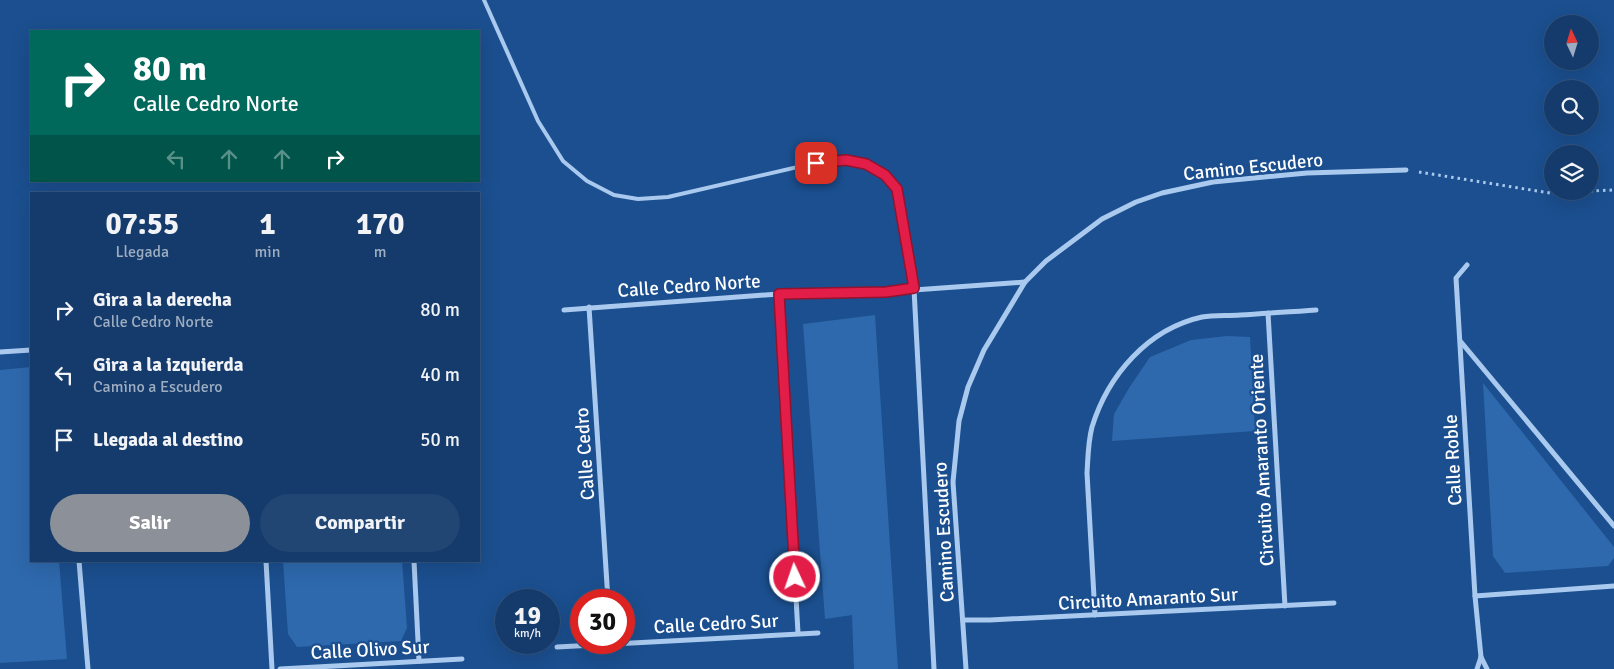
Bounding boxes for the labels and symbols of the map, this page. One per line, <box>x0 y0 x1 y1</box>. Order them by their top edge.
north arrow <box>1544 15 1599 70</box>
pin <box>795 142 837 184</box>
street label: Camino Escudero <box>1182 148 1324 186</box>
street label: Calle Cedro Norte <box>617 269 761 303</box>
street label: Circuito Amaranto Oriente <box>1244 353 1280 567</box>
street label: Calle Cedro <box>570 407 600 501</box>
street label: Calle Roble <box>1439 414 1467 506</box>
street label: Camino Escudero <box>928 461 960 603</box>
position arrow <box>768 550 820 602</box>
street label: Circuito Amaranto Sur <box>1058 582 1238 616</box>
speed limit sign: 30 <box>570 589 635 654</box>
street label: Calle Cedro Sur <box>653 609 779 639</box>
street label: Calle Olivo Sur <box>310 635 430 665</box>

